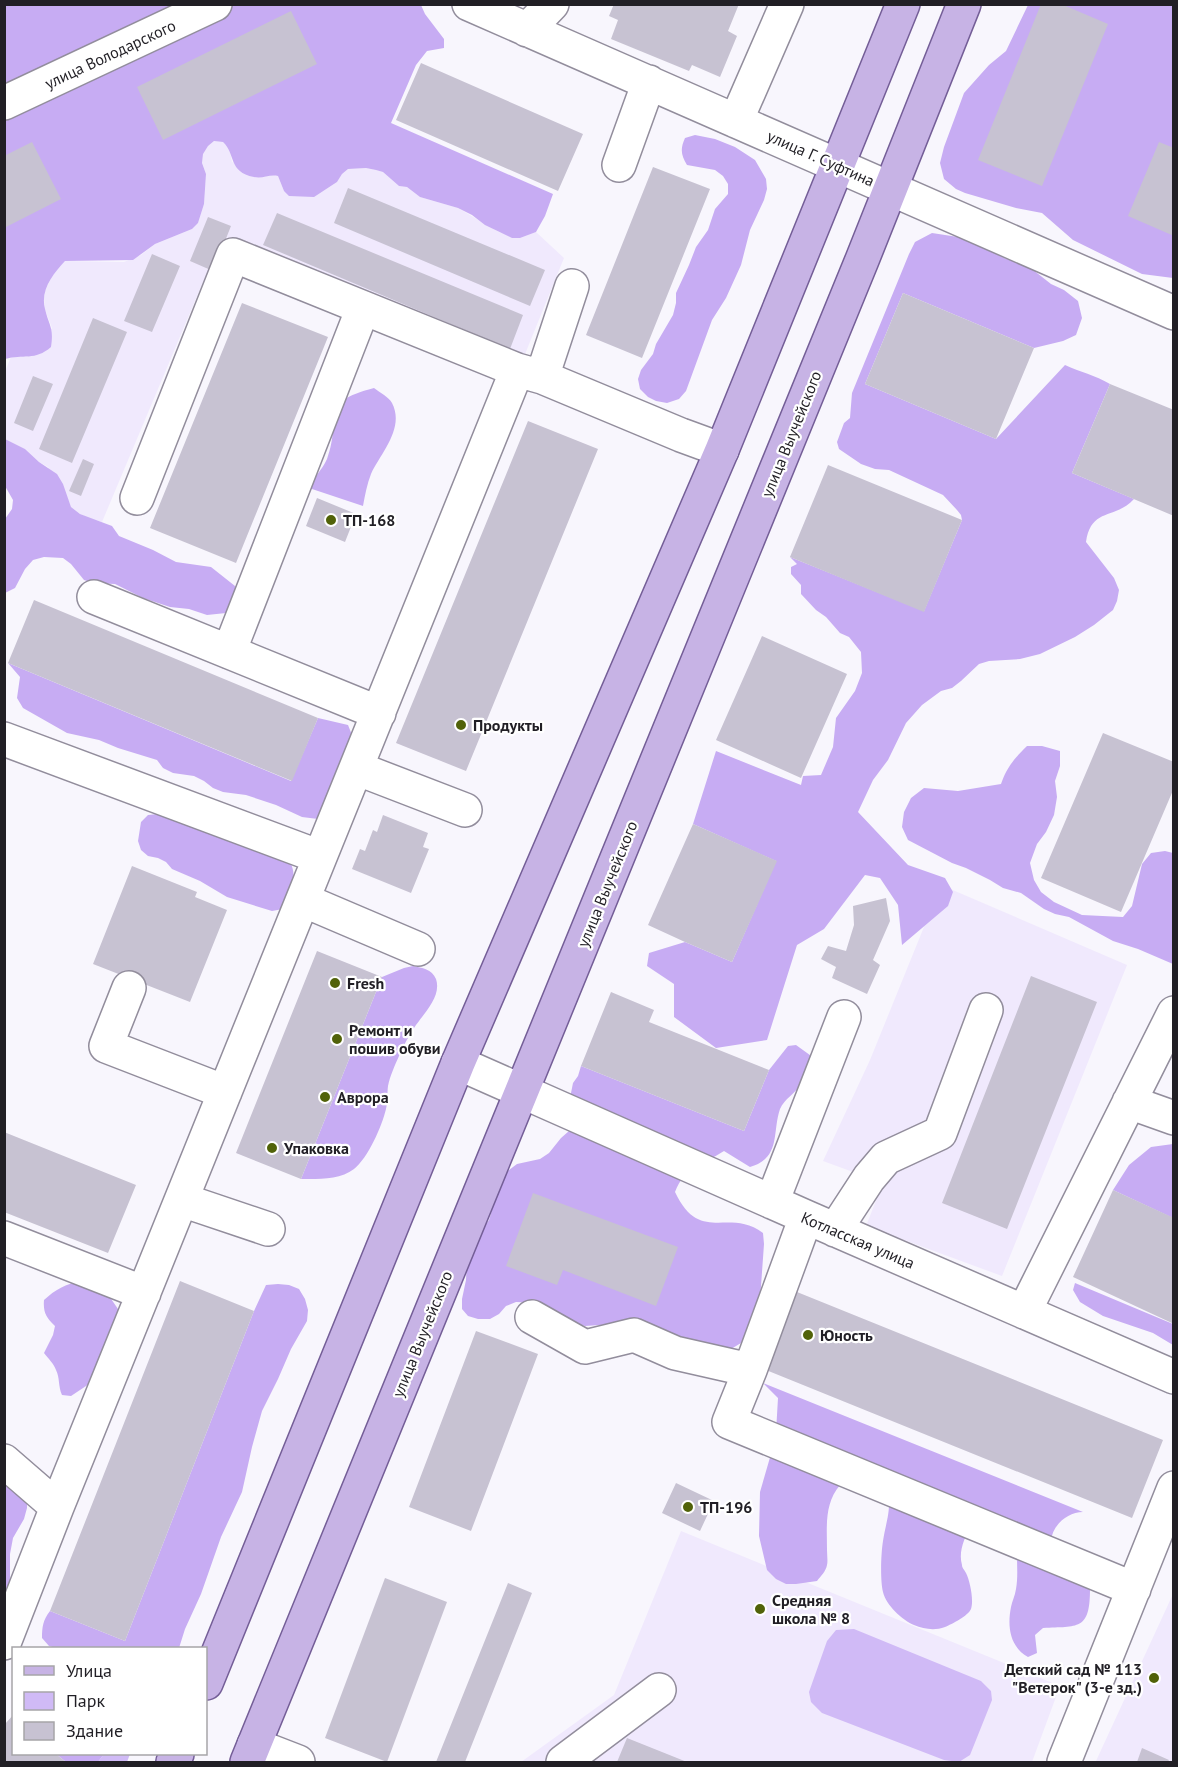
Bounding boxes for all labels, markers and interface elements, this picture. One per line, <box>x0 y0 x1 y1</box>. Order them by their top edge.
street label: улица Володарского <box>41 15 179 93</box>
street label: улица Г. Суфтина <box>764 125 878 191</box>
street label: улица Выучейского <box>757 368 825 500</box>
place label: ТП-168 <box>343 510 395 530</box>
marker: ТП-168 <box>324 513 338 527</box>
place label: Продукты <box>473 715 543 735</box>
marker: Продукты <box>454 718 468 732</box>
street label: улица Выучейского <box>573 818 641 950</box>
place label: Fresh <box>347 973 384 993</box>
marker: Fresh <box>328 976 342 990</box>
place label: Ремонт и пошив обуви <box>349 1020 440 1058</box>
marker: Ремонт и пошив обуви <box>330 1032 344 1046</box>
place label: Аврора <box>337 1087 389 1107</box>
marker: Аврора <box>318 1090 332 1104</box>
place label: Упаковка <box>283 1138 349 1158</box>
marker: Упаковка <box>265 1141 279 1155</box>
street label: Котласская улица <box>798 1207 918 1273</box>
street label: улица Выучейского <box>388 1268 456 1400</box>
place label: Юность <box>820 1325 873 1345</box>
marker: Юность <box>801 1328 815 1342</box>
place label: ТП-196 <box>700 1497 752 1517</box>
marker: ТП-196 <box>681 1500 695 1514</box>
place label: Средняя школа № 8 <box>772 1590 850 1628</box>
marker: Средняя школа № 8 <box>753 1602 767 1616</box>
legend <box>12 1647 207 1755</box>
text: Улица <box>66 1659 112 1682</box>
place label: Детский сад № 113 "Ветерок" (3-е зд.) <box>1005 1659 1142 1697</box>
marker: Детский сад № 113 "Ветерок" (3-е зд.) <box>1147 1671 1161 1685</box>
text: Парк <box>66 1689 106 1712</box>
text: Здание <box>66 1719 123 1742</box>

